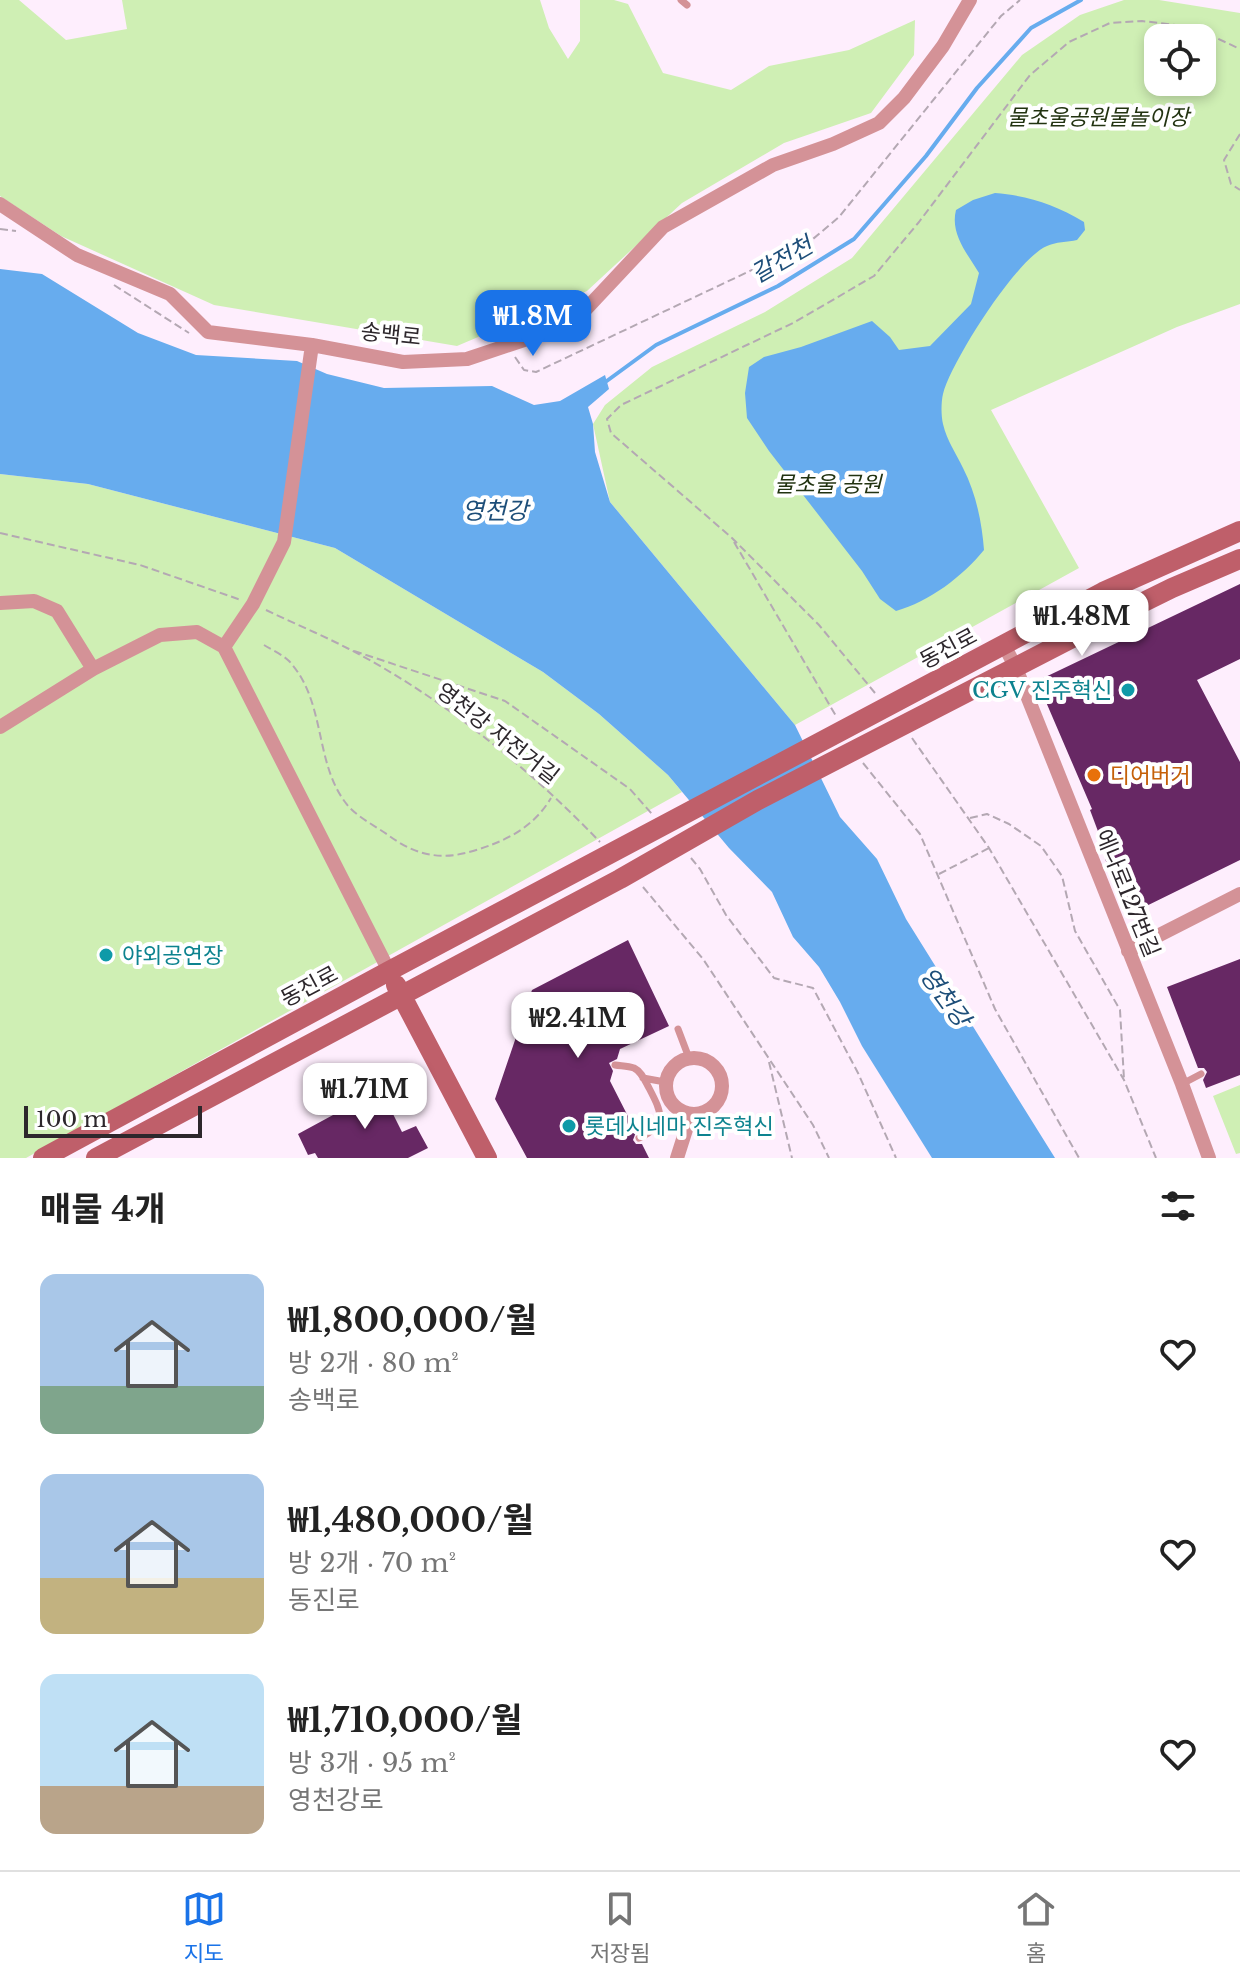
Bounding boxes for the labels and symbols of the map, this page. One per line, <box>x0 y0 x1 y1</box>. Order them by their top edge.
park label: 물초울공원물놀이장 <box>1007 104 1192 131</box>
water label: 갈전천 <box>746 229 820 289</box>
pin: ₩1.8M <box>477 290 589 358</box>
street label: 송백로 <box>359 318 423 351</box>
park label: 물초울 공원 <box>774 471 883 498</box>
water label: 영천강 <box>462 496 531 525</box>
pin: ₩1.48M <box>1017 590 1147 658</box>
street label: 동진로 <box>915 622 981 675</box>
street label: 영천강 자전거길 <box>431 677 564 790</box>
place label: CGV 진주혁신 <box>972 677 1112 704</box>
marker: CGV 진주혁신 <box>1119 681 1137 699</box>
place label: 디어버거 <box>1110 762 1191 789</box>
marker: 디어버거 <box>1085 766 1103 784</box>
street label: 에나로127번길 <box>1090 825 1165 961</box>
place label: 야외공연장 <box>122 942 223 969</box>
marker: 야외공연장 <box>97 946 115 964</box>
street label: 동진로 <box>276 960 342 1013</box>
water label: 영천강 <box>914 961 978 1034</box>
pin: ₩2.41M <box>513 992 643 1060</box>
pin: ₩1.71M <box>300 1063 430 1131</box>
scale bar <box>24 1102 202 1138</box>
place label: 롯데시네마 진주혁신 <box>585 1113 773 1140</box>
marker: 롯데시네마 진주혁신 <box>560 1117 578 1135</box>

